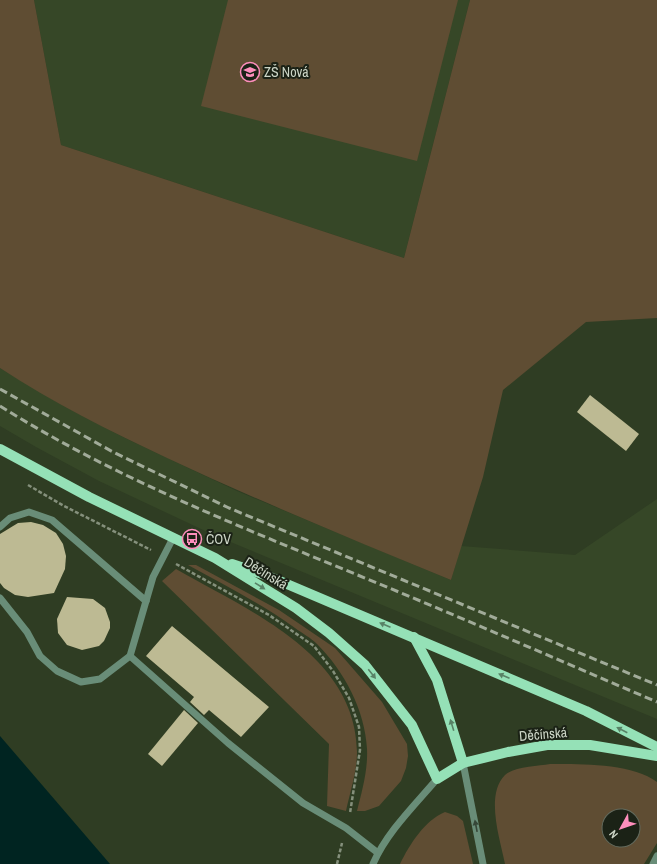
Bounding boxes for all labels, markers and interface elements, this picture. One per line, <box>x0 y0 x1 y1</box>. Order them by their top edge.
school or university icon: ZŠ Nová <box>239 61 261 83</box>
place label: ZŠ Nová <box>264 63 309 81</box>
bus stop icon: ČOV <box>181 528 203 550</box>
place label: ČOV <box>206 530 231 548</box>
street label: Děčínská <box>241 553 292 594</box>
one-way arrow <box>254 582 266 589</box>
one-way arrow <box>378 621 390 627</box>
one-way arrow <box>368 669 377 680</box>
one-way arrow <box>498 672 510 678</box>
one-way arrow <box>449 719 455 731</box>
street label: Děčínská <box>518 723 568 745</box>
one-way arrow <box>617 726 628 733</box>
north arrow <box>601 808 641 848</box>
one-way arrow <box>472 820 478 832</box>
text: N <box>606 827 621 841</box>

